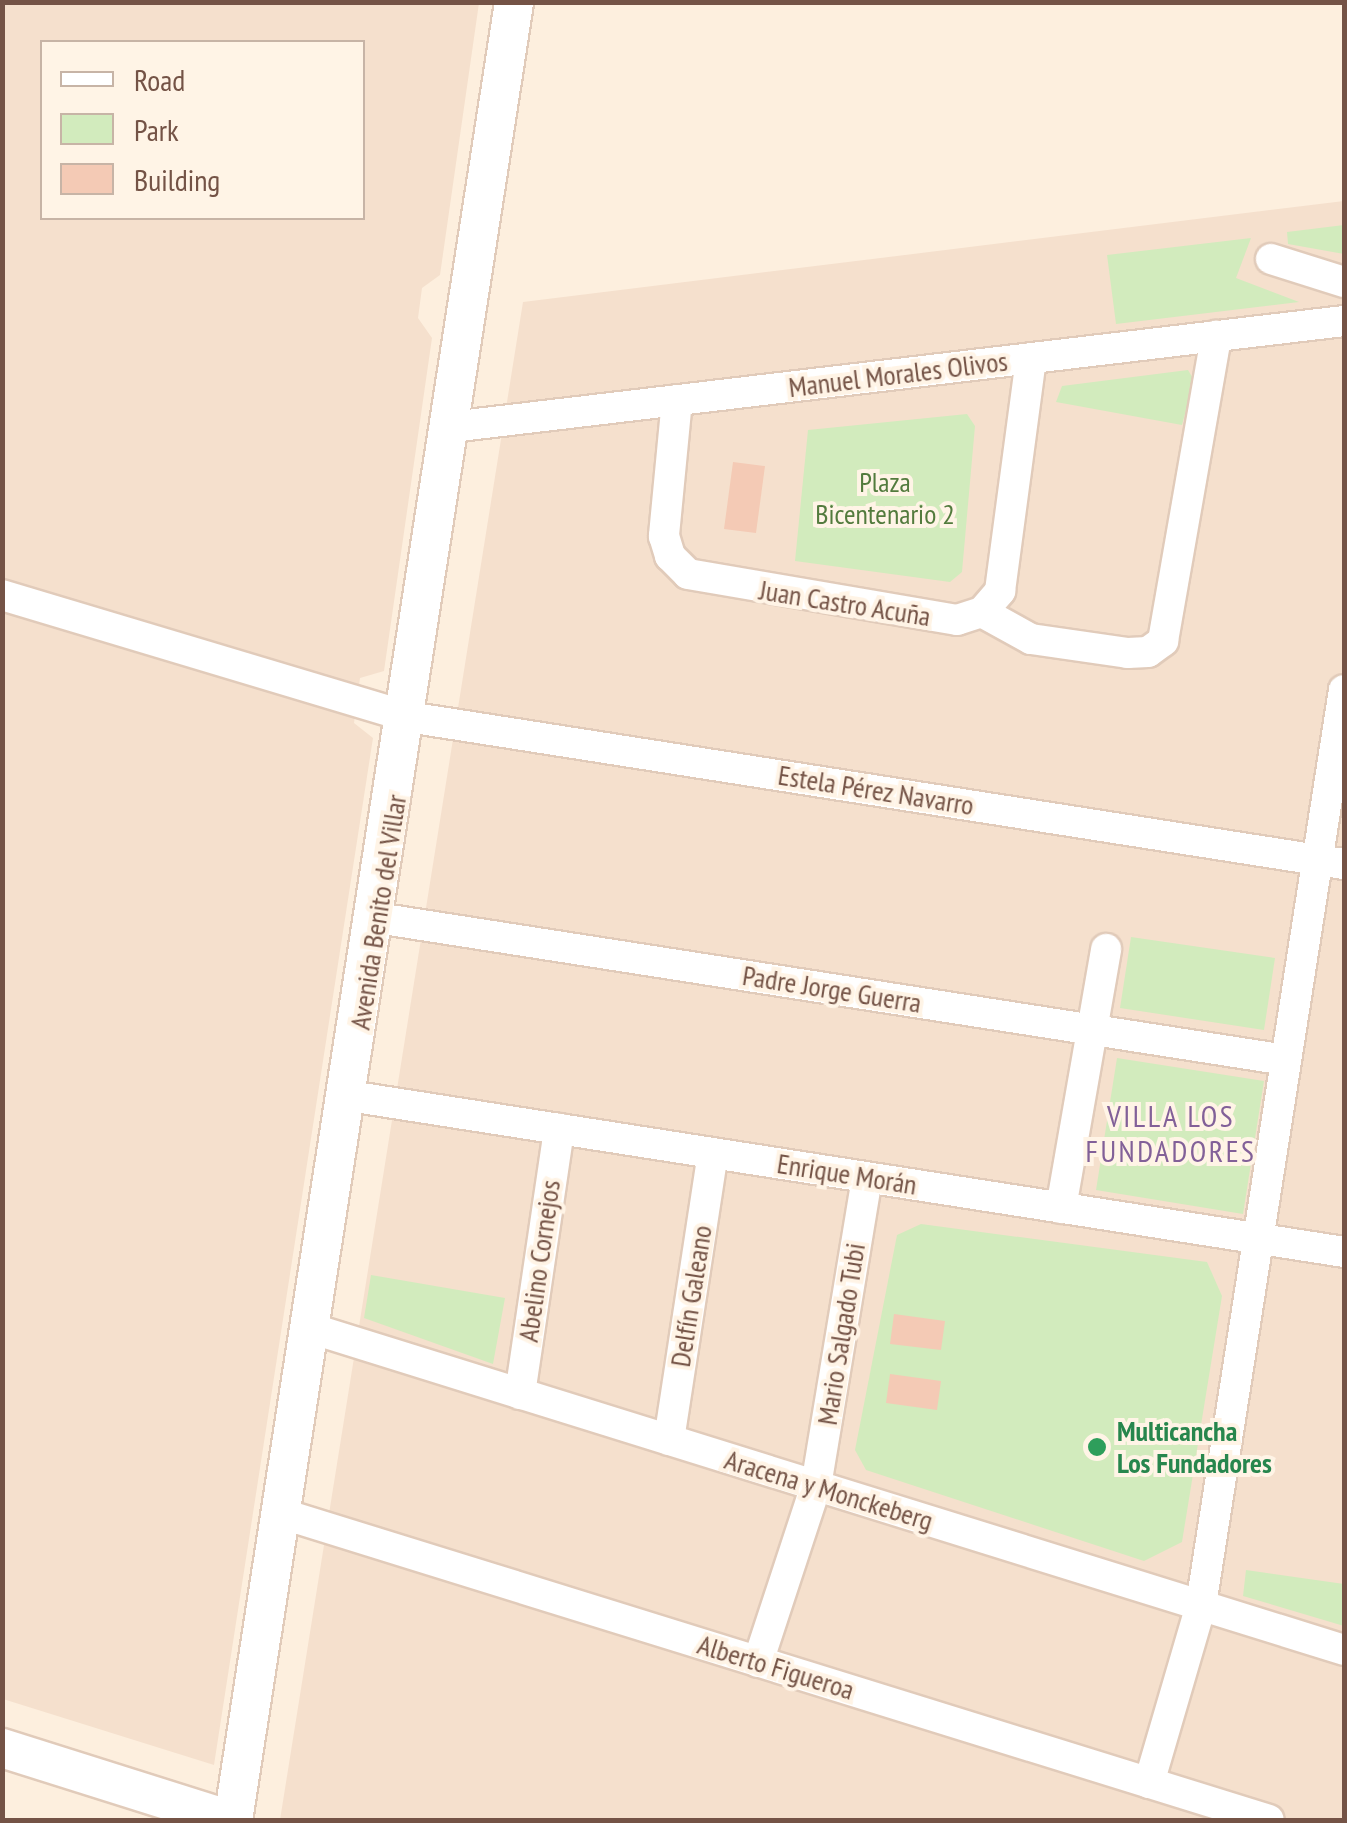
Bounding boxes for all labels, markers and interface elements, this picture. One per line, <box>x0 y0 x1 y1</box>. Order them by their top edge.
legend <box>40 40 365 220</box>
text: Road <box>134 60 185 99</box>
text: Park <box>134 110 179 149</box>
text: Building <box>134 160 220 199</box>
street label: Manuel Morales Olivos <box>787 344 1009 404</box>
park label: Plaza Bicentenario 2 <box>815 465 955 531</box>
street label: Juan Castro Acuña <box>757 573 933 633</box>
street label: Estela Pérez Navarro <box>775 758 977 822</box>
street label: Avenida Benito del Villar <box>343 792 413 1032</box>
street label: Padre Jorge Guerra <box>740 958 924 1020</box>
district label: VILLA LOS FUNDADORES <box>1086 1098 1256 1168</box>
street label: Enrique Morán <box>775 1146 919 1202</box>
street label: Abelino Cornejos <box>511 1178 567 1344</box>
street label: Delfín Galeano <box>663 1223 719 1369</box>
street label: Mario Salgado Tubi <box>810 1240 872 1428</box>
place label: Multicancha Los Fundadores <box>1117 1414 1272 1480</box>
marker: Multicancha Los Fundadores <box>1086 1436 1108 1458</box>
street label: Aracena y Monckeberg <box>720 1442 938 1538</box>
street label: Alberto Figueroa <box>694 1627 858 1707</box>

